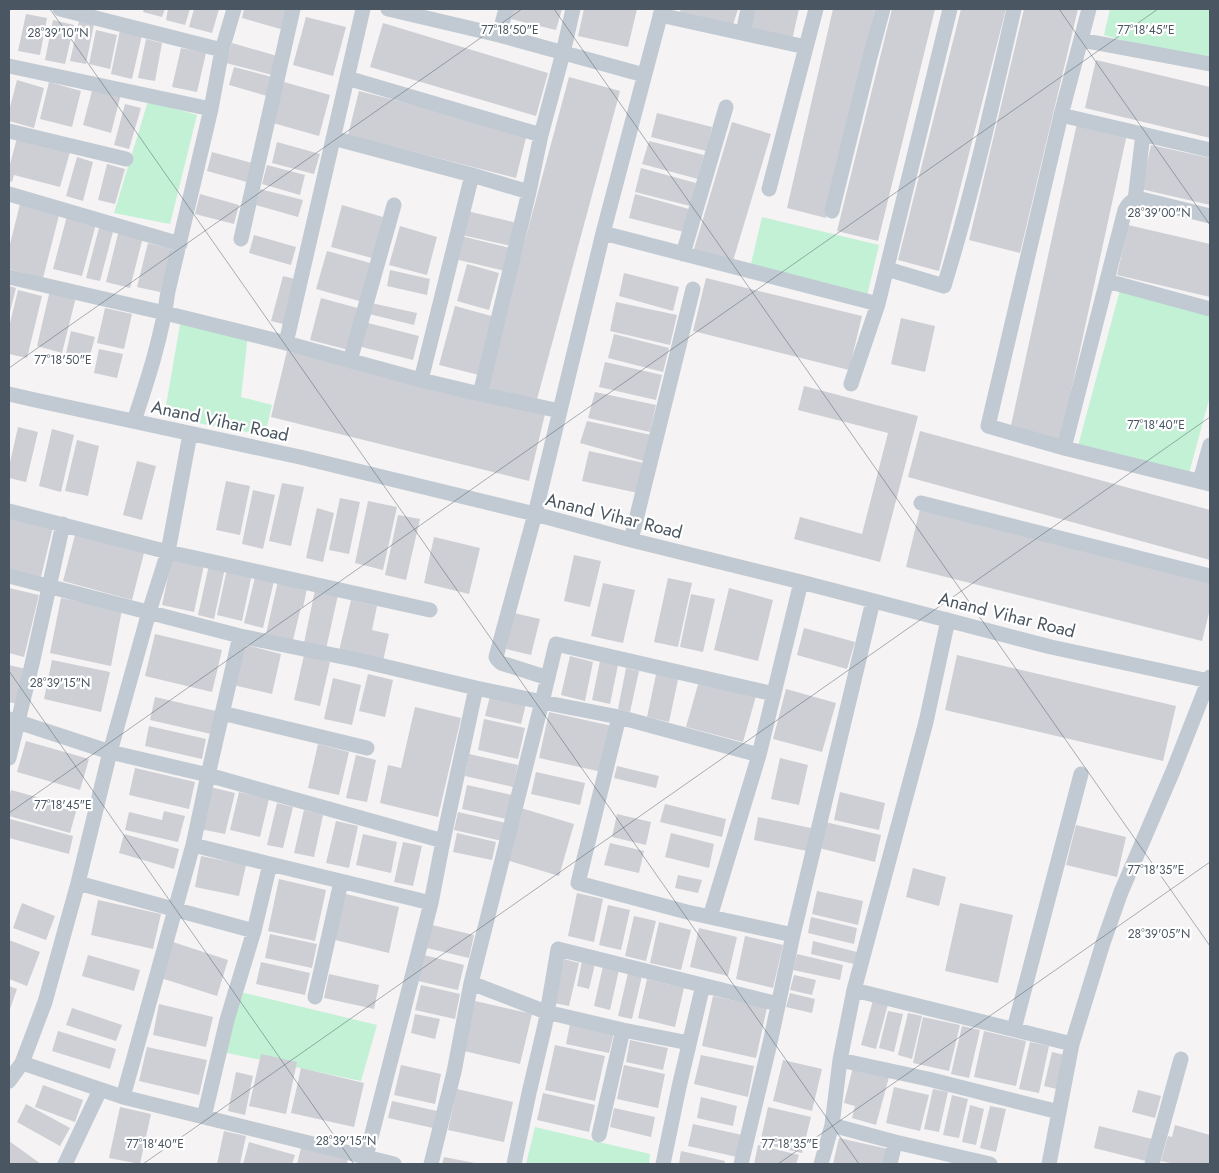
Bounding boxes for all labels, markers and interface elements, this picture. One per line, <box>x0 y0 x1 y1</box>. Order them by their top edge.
text: 77°18'50"E <box>481 21 539 39</box>
text: 77°18'45"E <box>1117 21 1175 39</box>
text: 28°39'10"N <box>27 24 89 42</box>
text: 28°39'00"N <box>1128 204 1190 222</box>
text: 77°18'50"E <box>34 351 92 369</box>
street label: Anand Vihar Road <box>149 394 291 448</box>
text: 77°18'40"E <box>1127 416 1185 434</box>
street label: Anand Vihar Road <box>543 486 685 546</box>
street label: Anand Vihar Road <box>936 585 1078 645</box>
text: 28°39'15"N <box>30 674 90 692</box>
text: 77°18'45"E <box>34 796 92 814</box>
text: 77°18'35"E <box>1128 861 1184 879</box>
text: 28°39'05"N <box>1128 925 1190 943</box>
text: 28°39'15"N <box>316 1132 376 1150</box>
text: 77°18'40"E <box>126 1135 184 1153</box>
text: 77°18'35"E <box>762 1135 818 1153</box>

